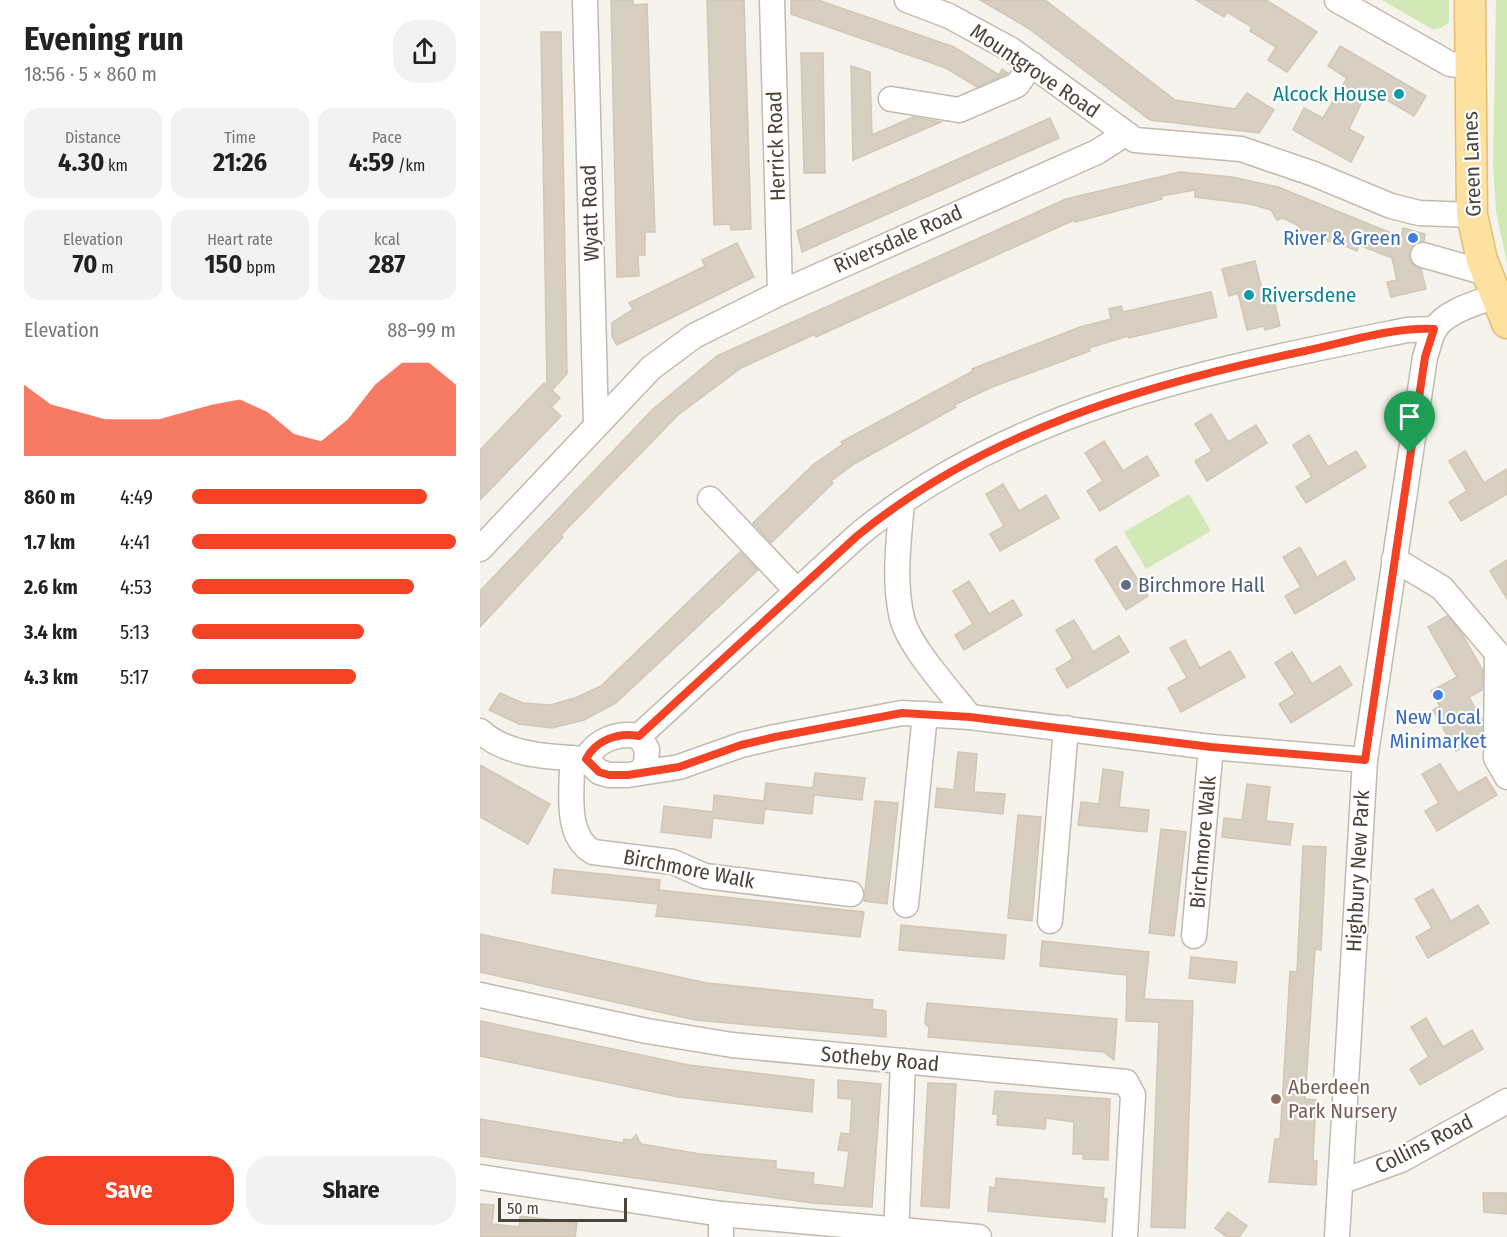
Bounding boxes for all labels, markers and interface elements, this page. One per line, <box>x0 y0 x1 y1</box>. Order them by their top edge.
street label: Mountgrove Road <box>965 18 1105 124</box>
text: Evening run <box>24 19 184 59</box>
button: share <box>393 20 456 83</box>
text: 18:56 · 5 × 860 m <box>24 62 157 86</box>
place label: Alcock House <box>1273 81 1387 107</box>
marker: Alcock House <box>1392 87 1406 101</box>
street label: Herrick Road <box>761 90 791 202</box>
street label: Green Lanes <box>1457 111 1487 217</box>
text: Distance <box>65 128 121 147</box>
text: Time <box>224 128 256 147</box>
text: Pace <box>372 128 402 147</box>
text: 4.30 <box>58 147 104 178</box>
text: 21:26 <box>213 147 267 178</box>
text: 4:59 <box>349 147 394 178</box>
text: km <box>104 156 128 175</box>
text: /km <box>394 156 425 175</box>
street label: Wyatt Road <box>575 164 605 262</box>
street label: Riversdale Road <box>830 199 966 279</box>
place label: River & Green <box>1283 225 1401 251</box>
text: Elevation <box>63 230 123 249</box>
text: Heart rate <box>207 230 273 249</box>
text: kcal <box>374 230 400 249</box>
marker: River & Green <box>1406 231 1420 245</box>
text: 70 <box>72 249 97 280</box>
text: 150 <box>204 249 242 280</box>
text: 287 <box>369 249 405 280</box>
text: m <box>97 258 114 277</box>
text: bpm <box>242 258 276 277</box>
place label: Riversdene <box>1261 282 1356 308</box>
marker: Riversdene <box>1242 288 1256 302</box>
text: Elevation <box>24 318 99 342</box>
text: 88–99 m <box>387 318 456 342</box>
pin <box>1384 391 1435 453</box>
icon: arrive <box>1393 400 1426 433</box>
text: 860 m <box>24 485 75 509</box>
text: 4:49 <box>120 485 153 509</box>
text: 1.7 km <box>24 530 75 554</box>
text: 4:41 <box>120 530 150 554</box>
place label: Birchmore Hall <box>1138 572 1265 598</box>
text: 2.6 km <box>24 575 78 599</box>
text: 4:53 <box>120 575 152 599</box>
marker: Birchmore Hall <box>1119 578 1133 592</box>
text: 3.4 km <box>24 620 77 644</box>
text: 5:13 <box>120 620 149 644</box>
text: 4.3 km <box>24 665 78 689</box>
text: 5:17 <box>120 665 149 689</box>
marker: New Local Minimarket <box>1431 688 1445 702</box>
place label: New Local Minimarket <box>1389 704 1487 754</box>
street label: Birchmore Walk <box>1184 774 1222 910</box>
street label: Highbury New Park <box>1341 789 1375 952</box>
street label: Birchmore Walk <box>621 844 757 895</box>
street label: Sotheby Road <box>820 1041 940 1077</box>
place label: Aberdeen Park Nursery <box>1288 1074 1398 1124</box>
marker: Aberdeen Park Nursery <box>1269 1092 1283 1106</box>
street label: Collins Road <box>1371 1108 1477 1180</box>
button: Save <box>24 1156 234 1225</box>
button: Share <box>246 1156 456 1225</box>
scale bar <box>498 1195 627 1222</box>
text: 50 m <box>507 1199 539 1218</box>

